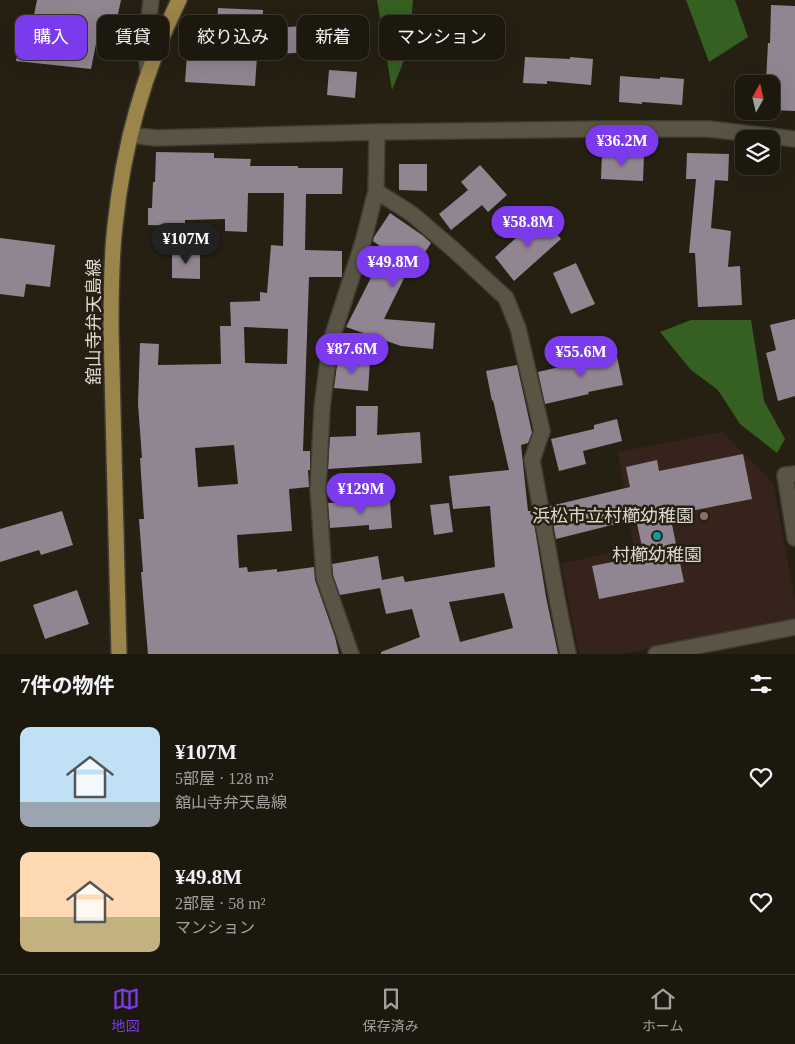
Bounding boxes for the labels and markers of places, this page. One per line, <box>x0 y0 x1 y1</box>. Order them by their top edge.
pin: ¥36.2M <box>581 124 663 167</box>
pin: ¥58.8M <box>487 206 569 248</box>
pin: ¥107M <box>151 222 221 265</box>
pin: ¥49.8M <box>352 246 434 288</box>
pin: ¥87.6M <box>311 332 393 375</box>
pin: ¥55.6M <box>540 336 622 378</box>
pin: ¥129M <box>326 472 396 515</box>
place label: 浜松市立村櫛幼稚園 <box>532 506 694 526</box>
marker: 浜松市立村櫛幼稚園 <box>698 510 710 522</box>
marker: 村櫛幼稚園 <box>651 530 663 542</box>
place label: 村櫛幼稚園 <box>612 545 702 565</box>

